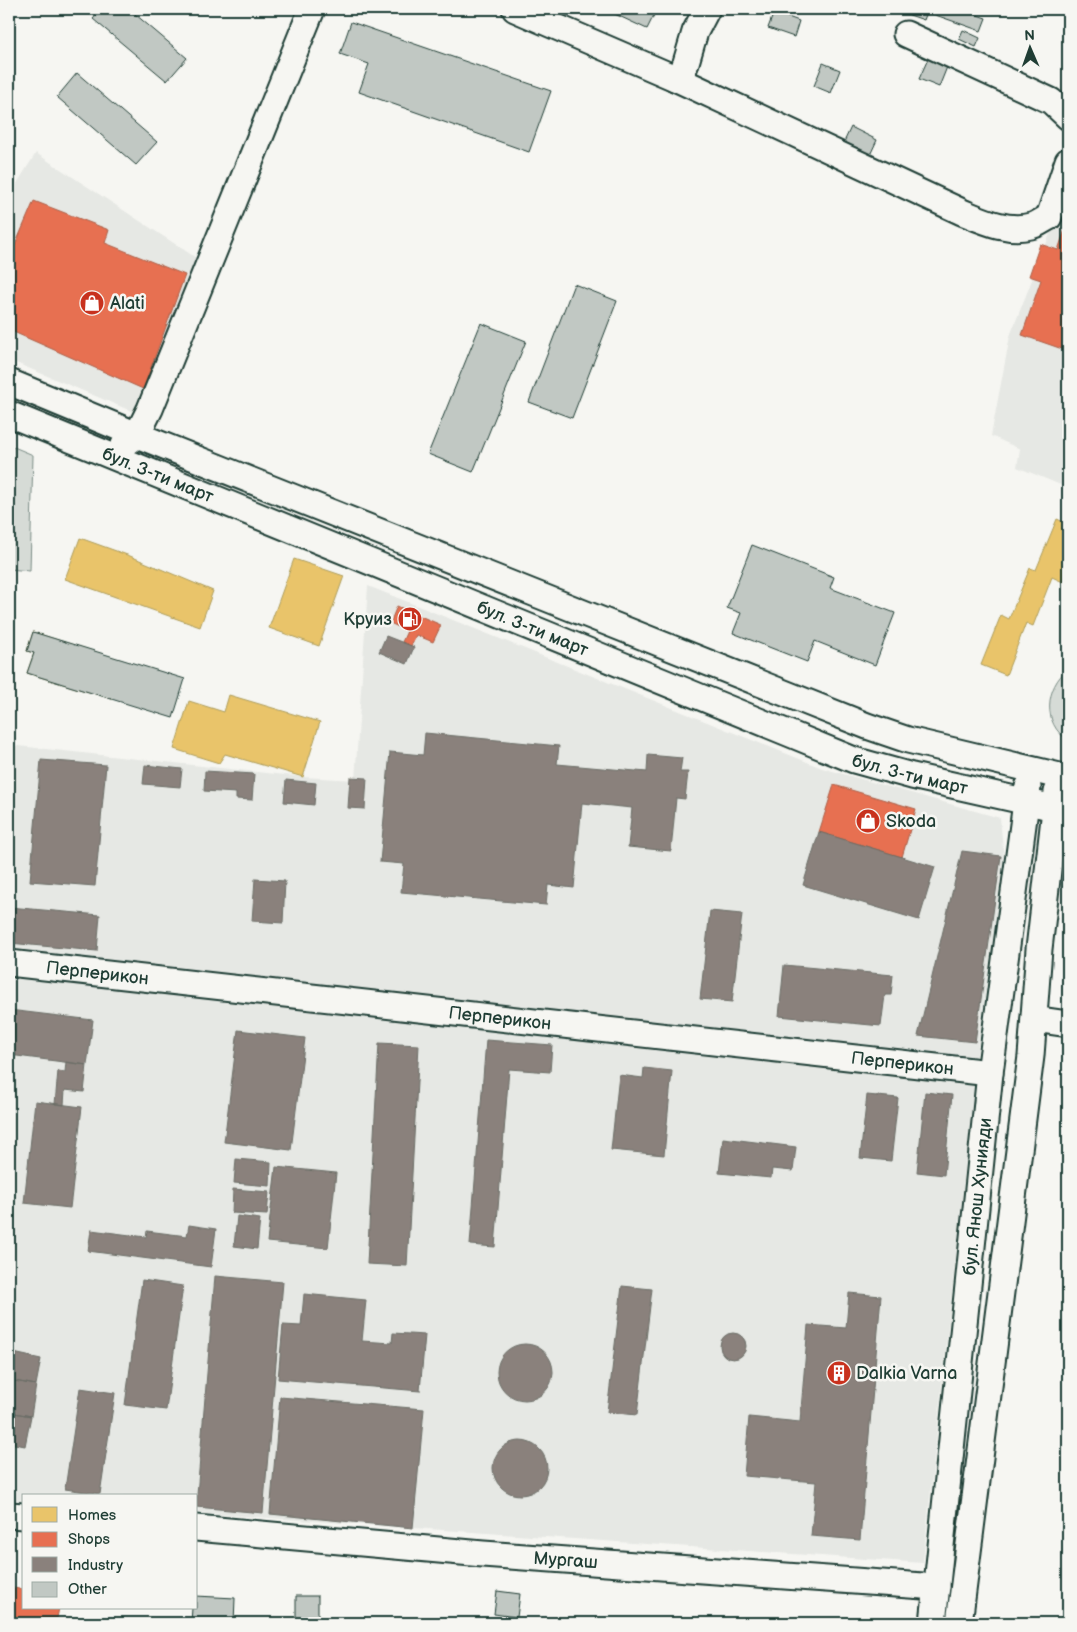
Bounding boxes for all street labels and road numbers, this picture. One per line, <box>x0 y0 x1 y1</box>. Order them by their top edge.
street label: бул. 3-ти март <box>99 443 217 507</box>
street label: бул. 3-ти март <box>474 596 592 661</box>
street label: бул. 3-ти март <box>850 750 971 799</box>
street label: Перперикон <box>45 957 150 989</box>
street label: Перперикон <box>447 1002 552 1034</box>
street label: Перперикон <box>850 1047 955 1079</box>
street label: бул. Янош Хунияди <box>959 1116 996 1276</box>
street label: Мургаш <box>533 1547 599 1573</box>

